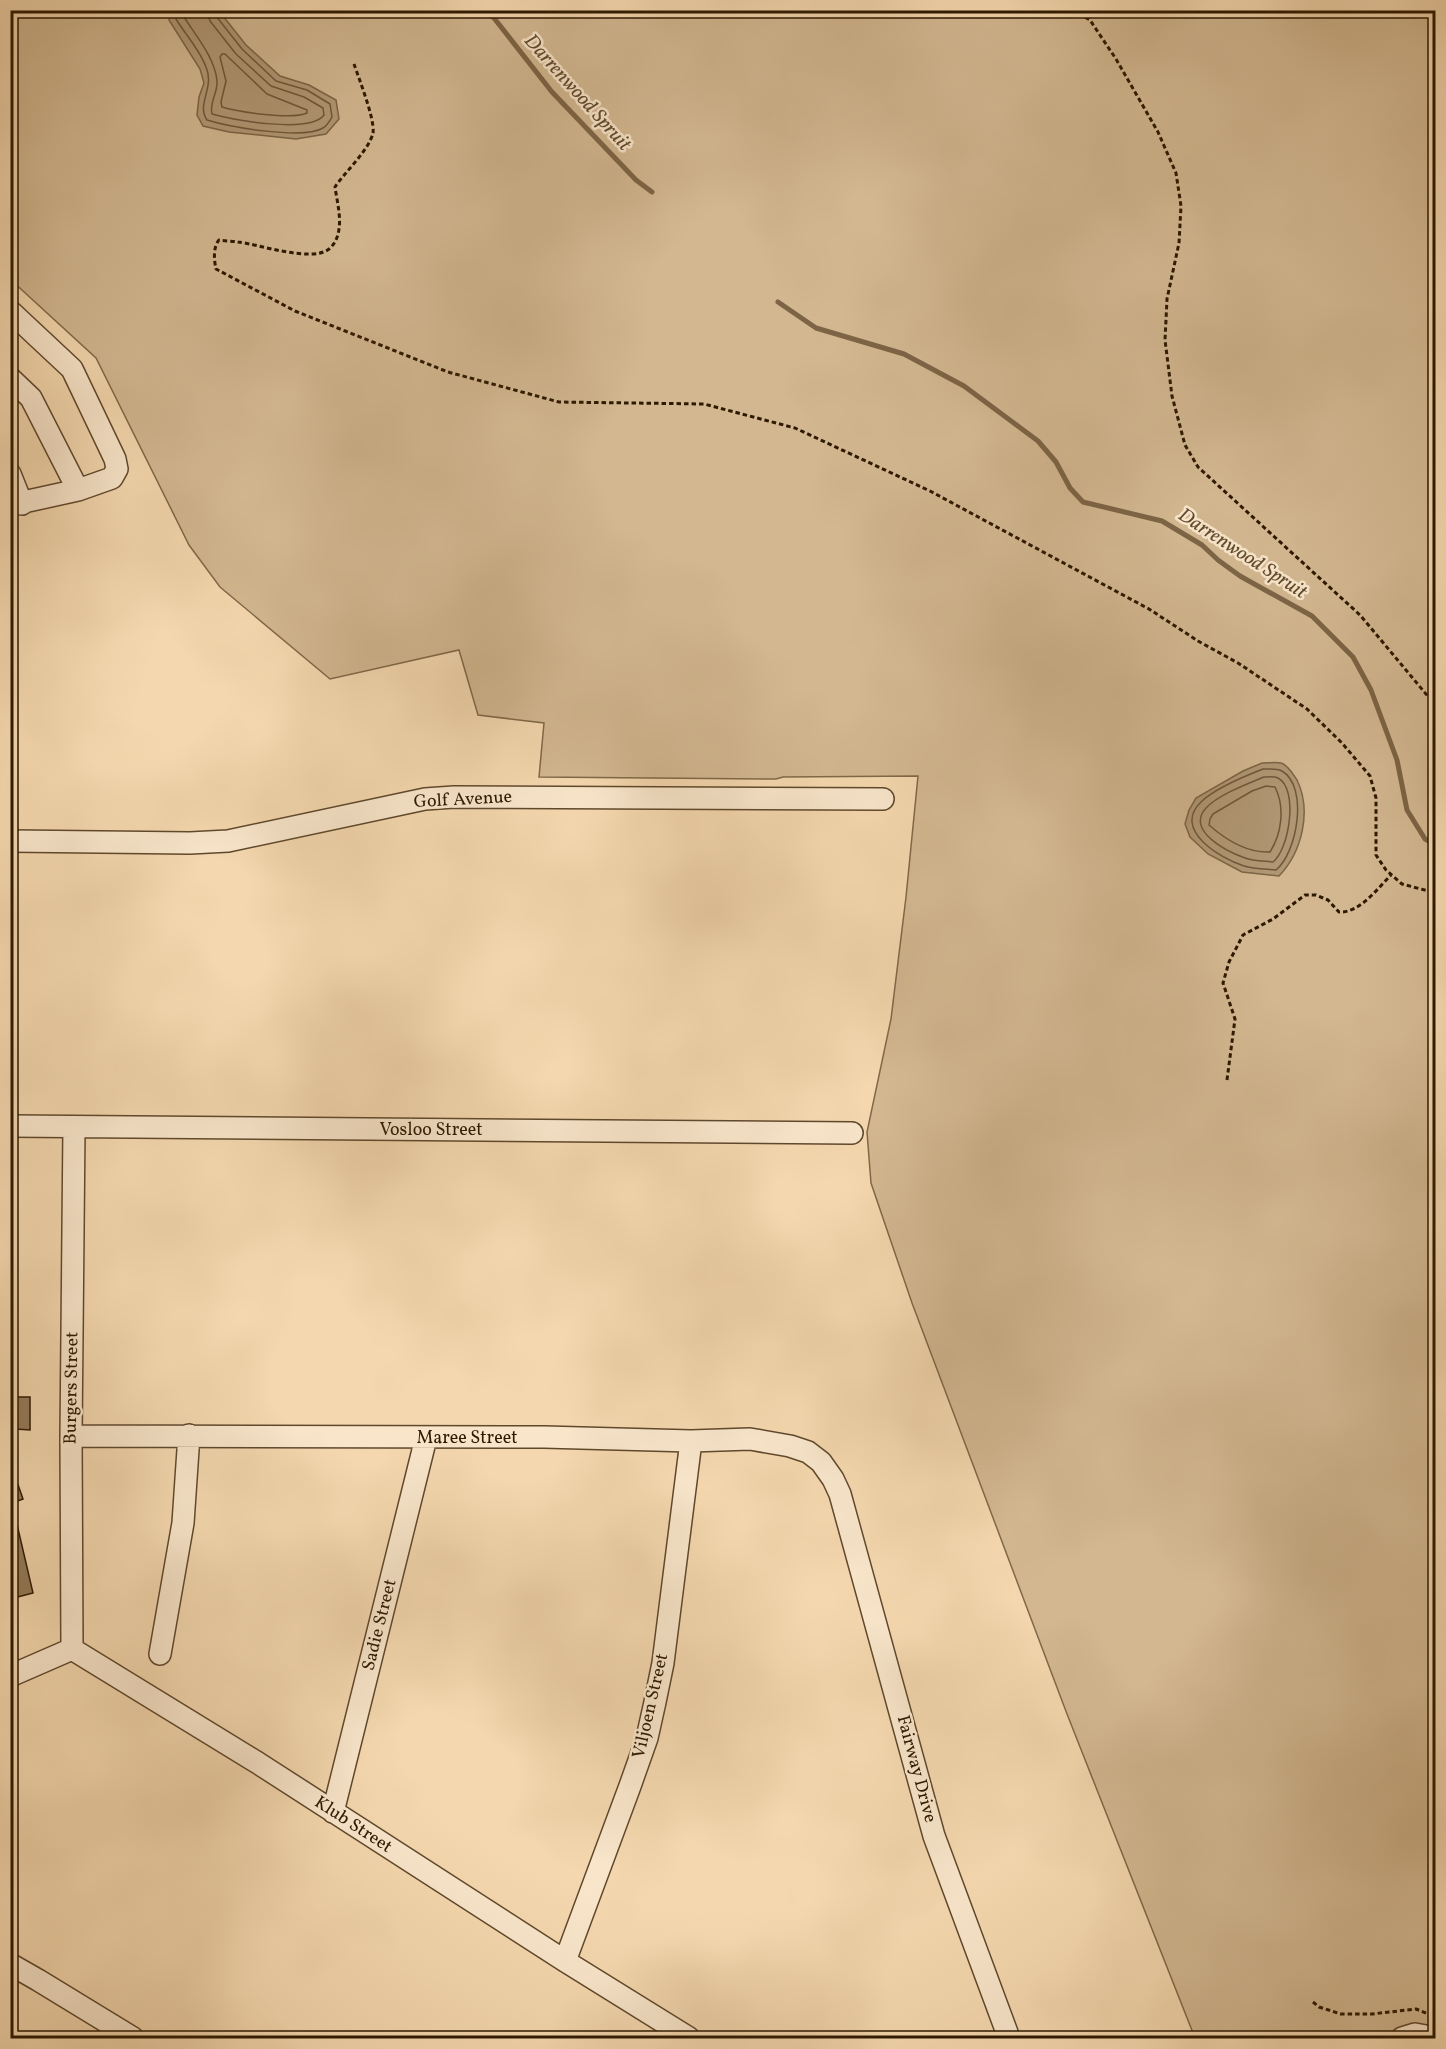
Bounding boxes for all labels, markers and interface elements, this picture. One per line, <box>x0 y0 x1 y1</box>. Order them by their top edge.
water label: Darrenwood Spruit <box>517 28 638 158</box>
water label: Darrenwood Spruit <box>1172 502 1312 607</box>
street label: Golf Avenue <box>413 785 513 815</box>
street label: Vosloo Street <box>379 1118 483 1143</box>
street label: Burgers Street <box>59 1331 85 1445</box>
street label: Maree Street <box>416 1426 518 1451</box>
street label: Sadie Street <box>357 1576 403 1674</box>
street label: Viljoen Street <box>627 1651 675 1761</box>
street label: Fairway Drive <box>890 1713 942 1825</box>
street label: Klub Street <box>309 1790 397 1860</box>

